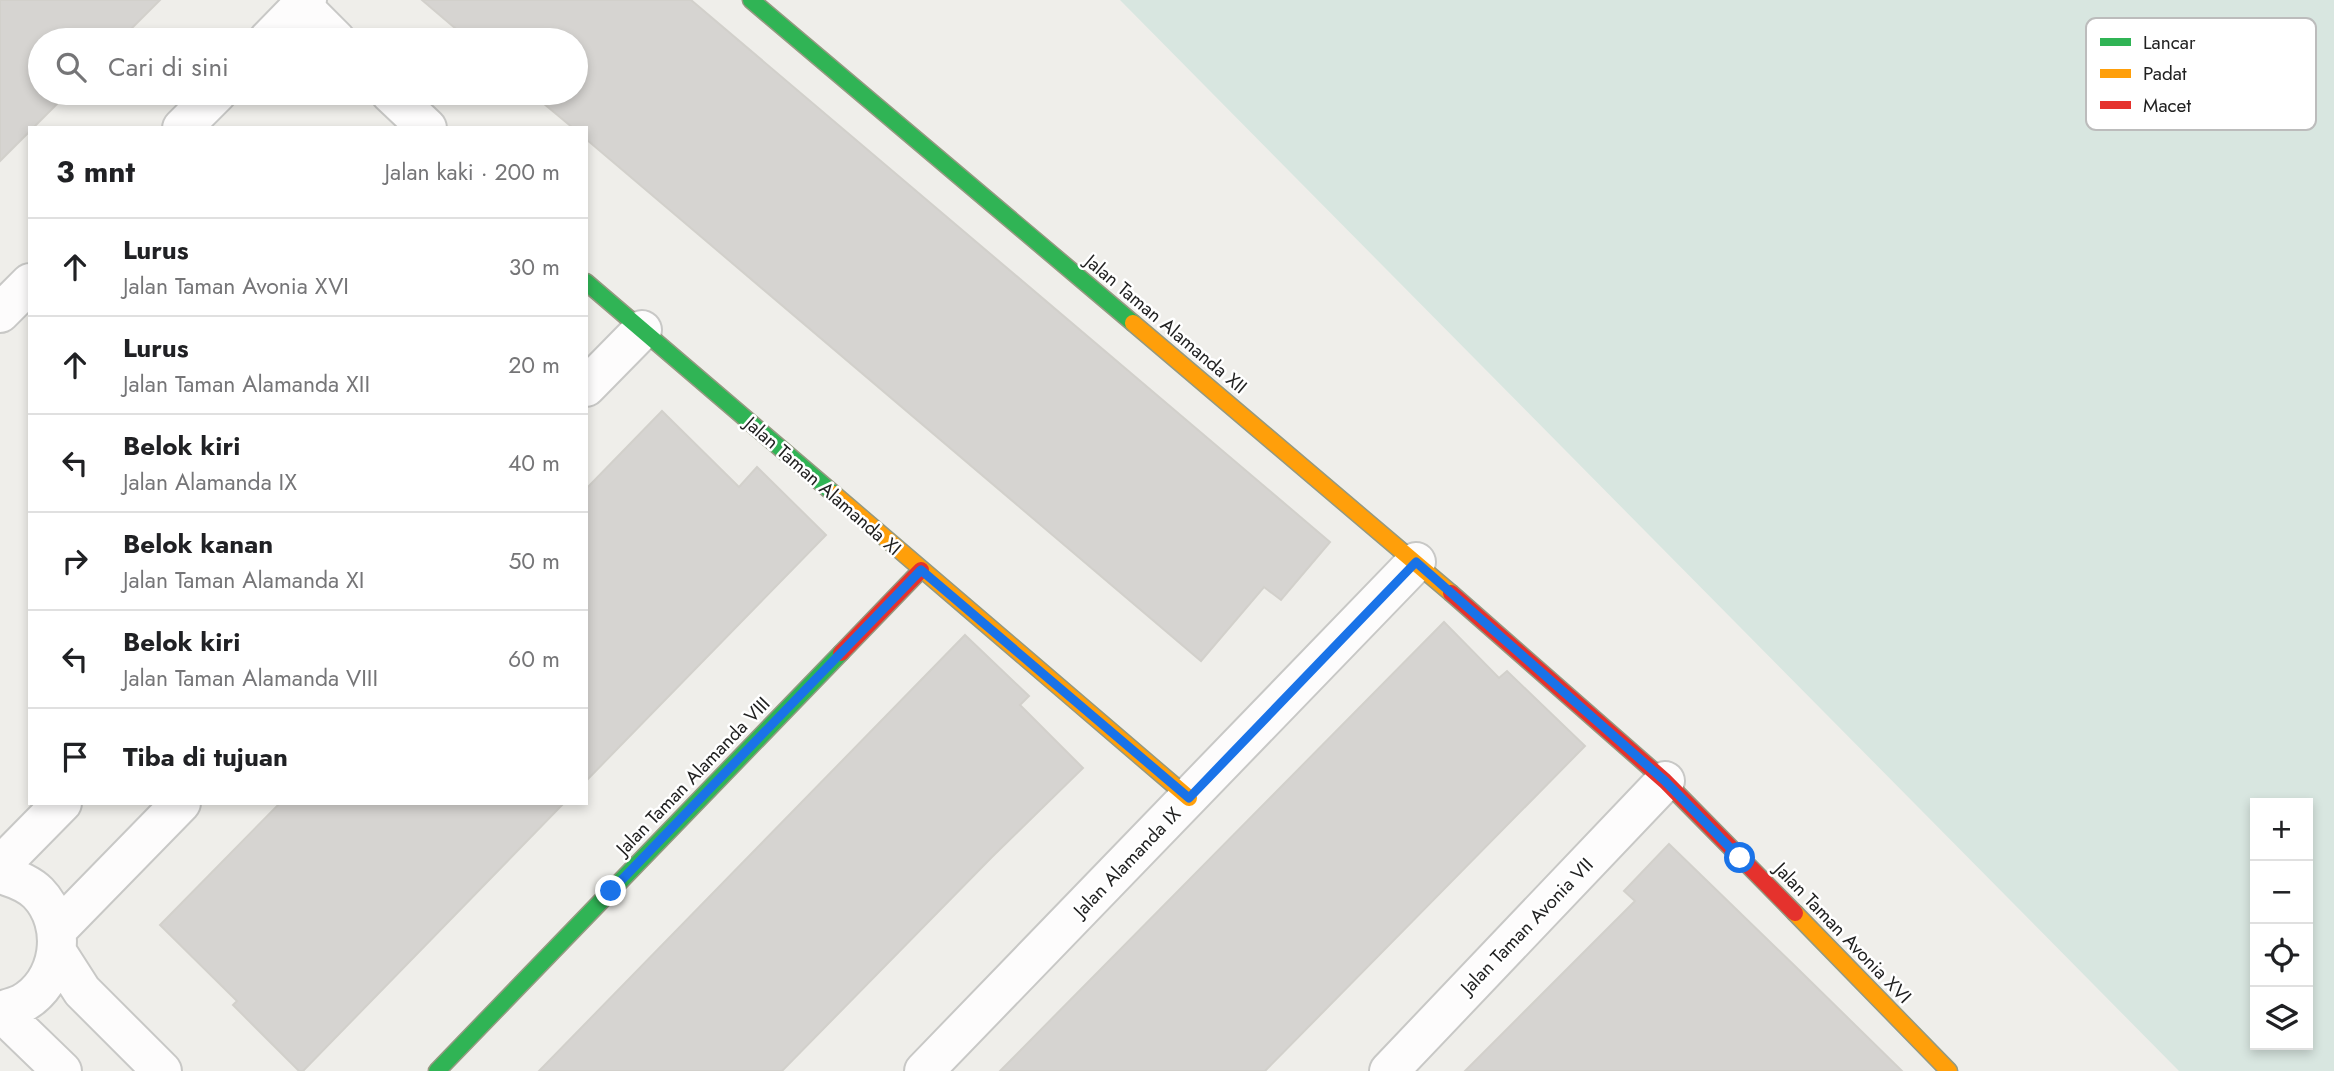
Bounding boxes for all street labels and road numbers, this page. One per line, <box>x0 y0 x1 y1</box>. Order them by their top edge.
street label: Jalan Taman Alamanda XII <box>1077 246 1253 400</box>
street label: Jalan Taman Alamanda XI <box>737 408 907 562</box>
street label: Jalan Taman Alamanda VIII <box>608 691 776 863</box>
street label: Jalan Alamanda IX <box>1065 801 1187 925</box>
street label: Jalan Taman Avonia VII <box>1453 852 1599 1002</box>
street label: Jalan Taman Avonia XVI <box>1766 854 1918 1010</box>

